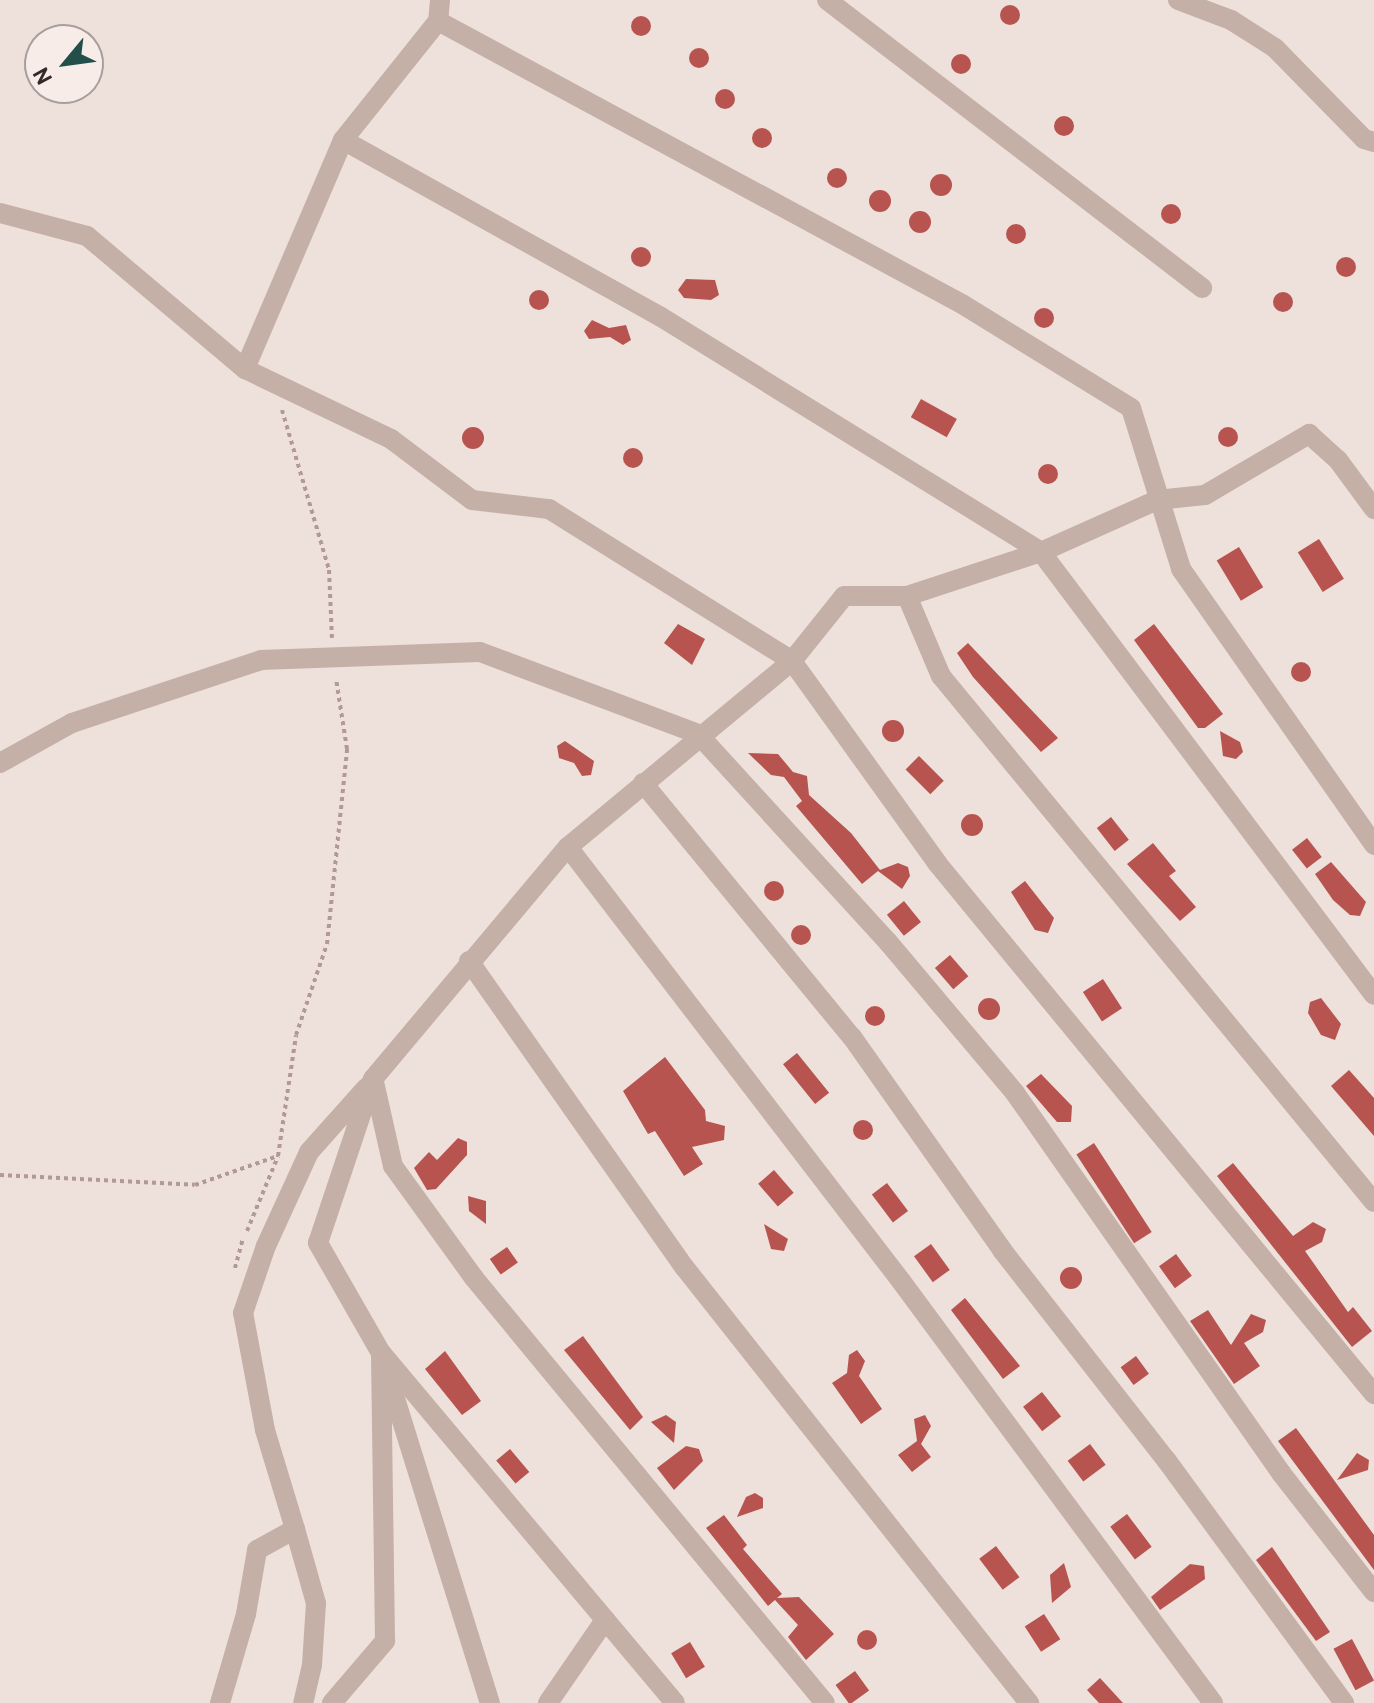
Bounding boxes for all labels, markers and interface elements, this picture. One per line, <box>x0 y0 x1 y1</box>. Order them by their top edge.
north arrow <box>24 24 104 104</box>
text: N <box>29 61 60 88</box>

